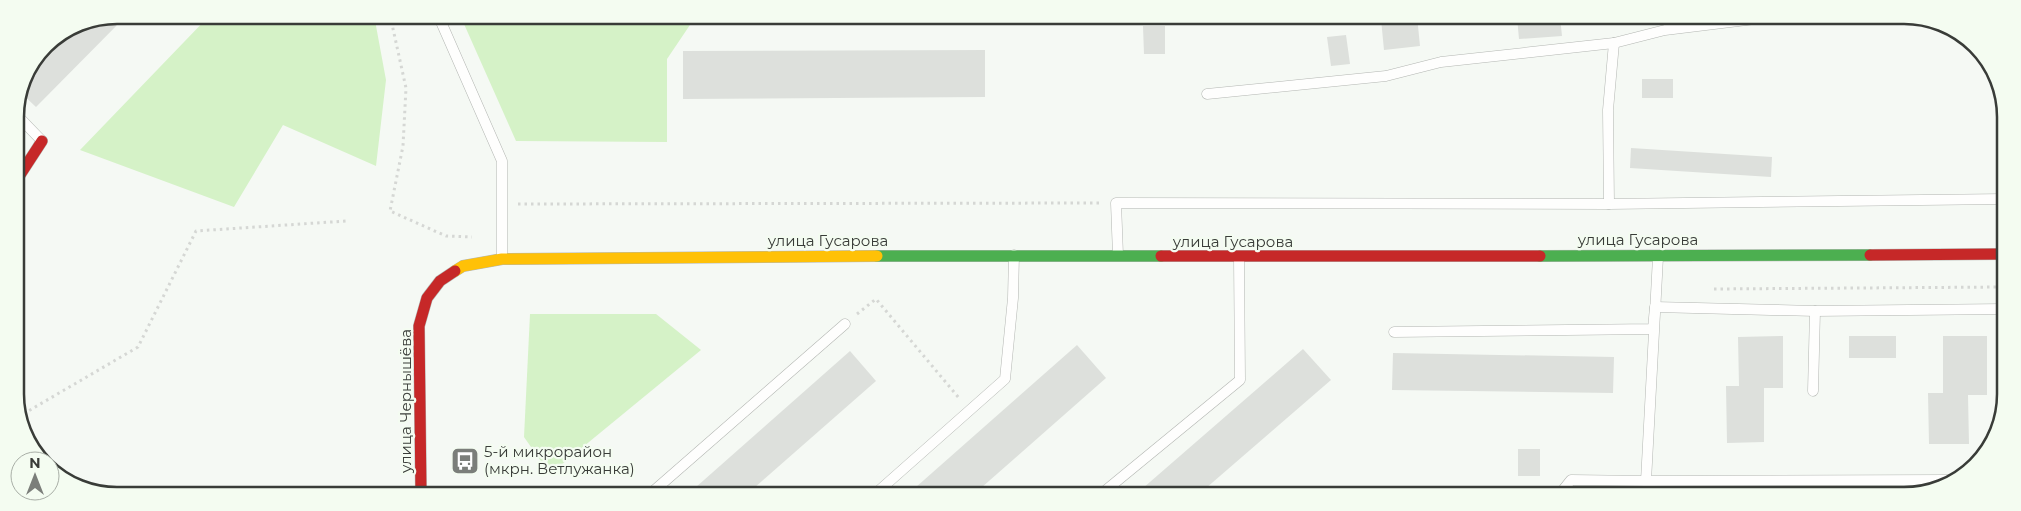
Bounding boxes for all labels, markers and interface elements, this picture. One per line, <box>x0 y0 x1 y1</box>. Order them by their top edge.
street label: улица Гусарова <box>1577 230 1698 249</box>
street label: улица Гусарова <box>767 231 888 250</box>
street label: улица Гусарова <box>1172 232 1293 251</box>
street label: улица Чернышёва <box>396 329 415 474</box>
place label: 5-й микрорайон (мкрн. Ветлужанка) <box>484 442 635 478</box>
bus stop icon: 5-й микрорайон (мкрн. Ветлужанка) <box>450 446 480 476</box>
north arrow <box>10 451 60 501</box>
text: N <box>29 454 41 472</box>

